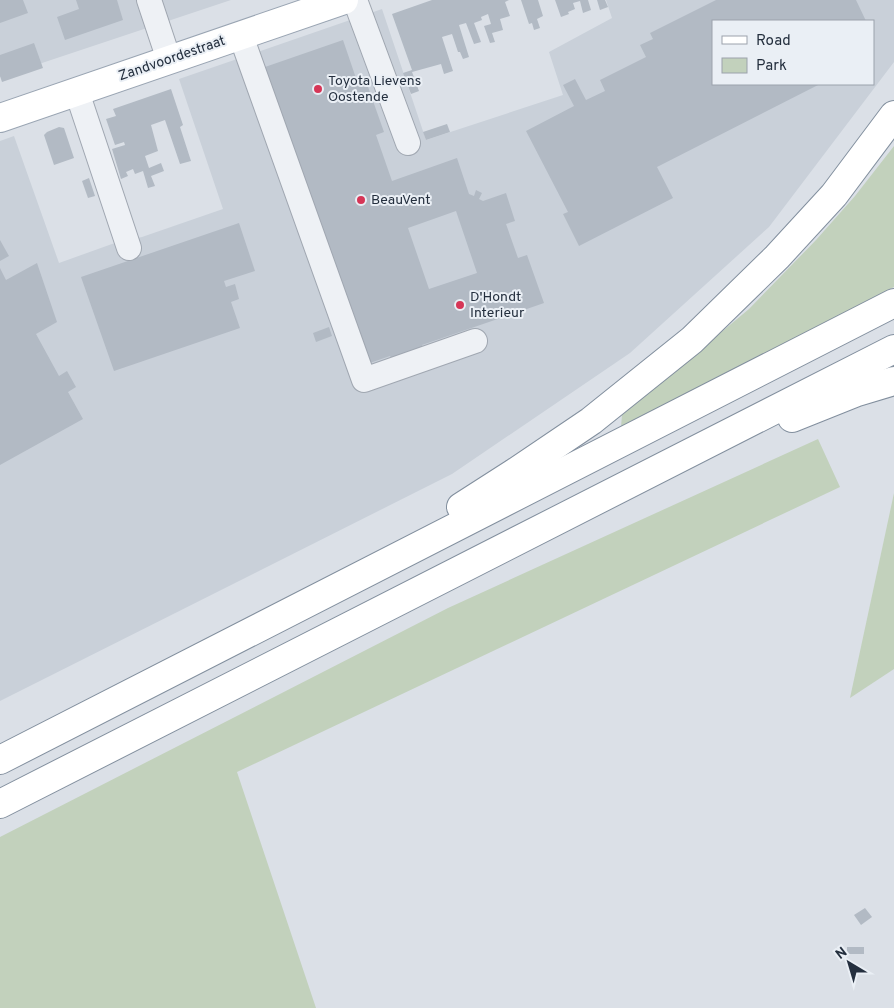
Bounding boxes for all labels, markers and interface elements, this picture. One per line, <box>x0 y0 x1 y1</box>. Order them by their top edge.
legend <box>712 20 874 85</box>
text: Road <box>756 32 791 51</box>
street label: Zandvoordestraat <box>116 33 228 85</box>
text: Park <box>756 57 787 76</box>
place label: Toyota Lievens Oostende <box>328 73 421 106</box>
marker: Toyota Lievens Oostende <box>312 83 324 95</box>
place label: BeauVent <box>371 192 431 209</box>
marker: BeauVent <box>355 194 367 206</box>
place label: D'Hondt Interieur <box>470 289 525 322</box>
marker: D'Hondt Interieur <box>454 299 466 311</box>
north arrow <box>824 938 874 988</box>
text: N <box>833 944 851 964</box>

